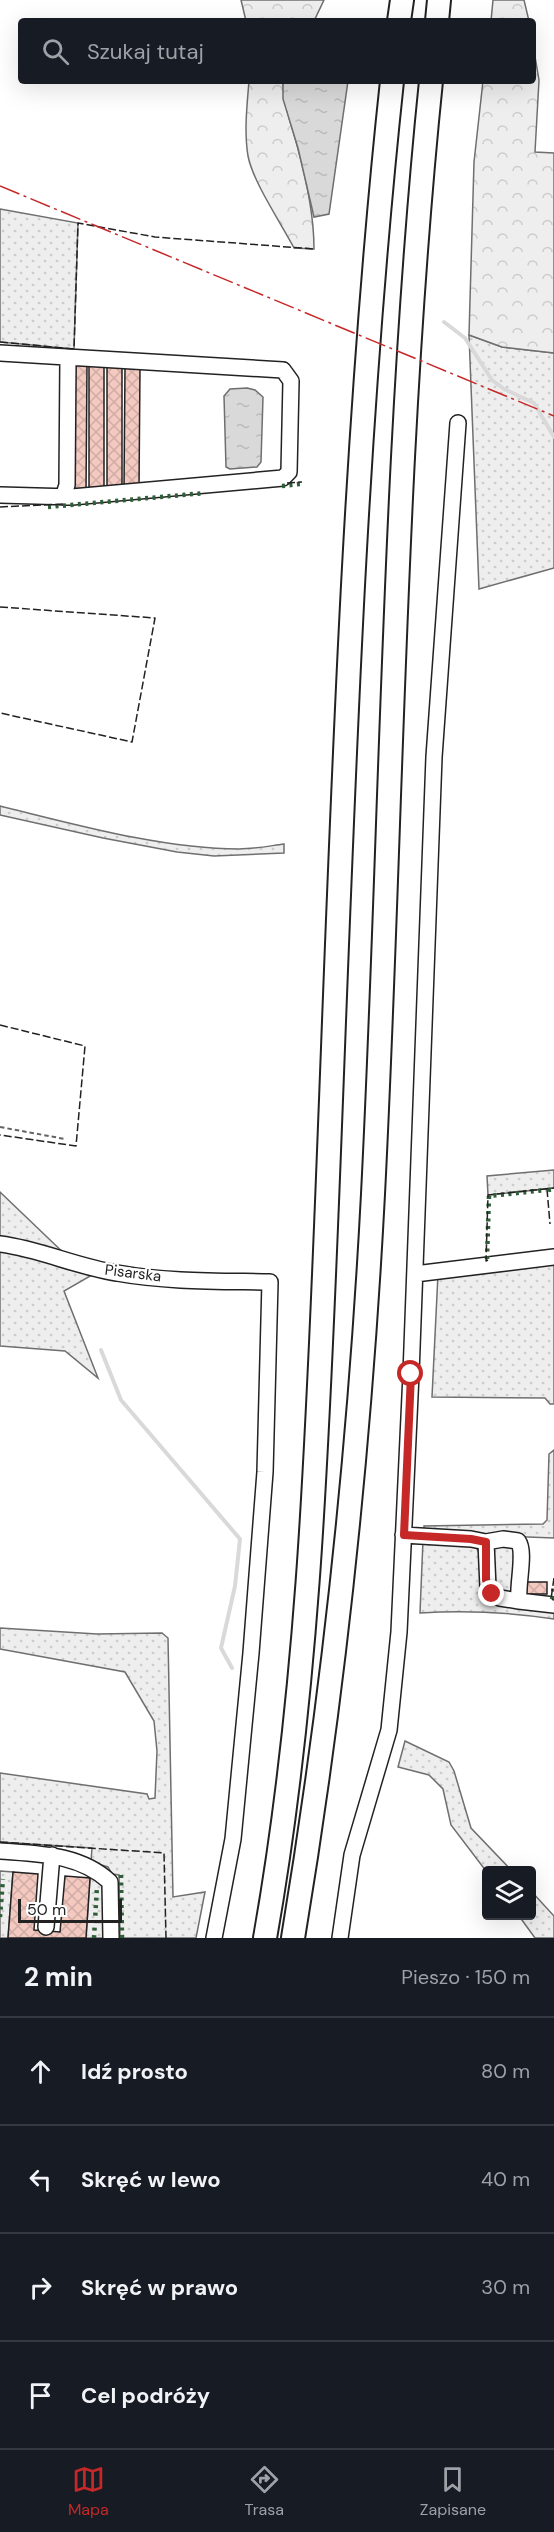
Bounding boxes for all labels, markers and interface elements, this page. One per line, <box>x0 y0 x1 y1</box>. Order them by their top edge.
search box <box>18 18 536 84</box>
icon: search <box>39 35 72 68</box>
text: Szukaj tutaj <box>87 37 204 66</box>
street label: Pisarska <box>104 1260 162 1286</box>
route start <box>397 1360 423 1386</box>
route end <box>478 1580 504 1606</box>
map controls <box>482 1866 536 1920</box>
button: layers <box>482 1866 536 1920</box>
scale bar <box>18 1896 122 1924</box>
text: 50 m <box>27 1899 66 1920</box>
text: 2 min <box>24 1960 93 1994</box>
text: Pieszo · 150 m <box>401 1964 530 1990</box>
icon: ahead <box>24 2055 57 2088</box>
text: Idź prosto <box>81 2057 188 2086</box>
text: 80 m <box>481 2058 530 2084</box>
icon: left <box>24 2163 57 2196</box>
text: Skręć w lewo <box>81 2165 221 2194</box>
text: 40 m <box>481 2166 530 2192</box>
icon: right <box>24 2271 57 2304</box>
text: Skręć w prawo <box>81 2273 238 2302</box>
text: 30 m <box>481 2274 530 2300</box>
icon: arrive <box>24 2379 57 2412</box>
text: Cel podróży <box>81 2381 210 2410</box>
tab: Mapa <box>68 2463 109 2520</box>
tab: Trasa <box>245 2463 284 2520</box>
tab: Zapisane <box>420 2463 486 2520</box>

